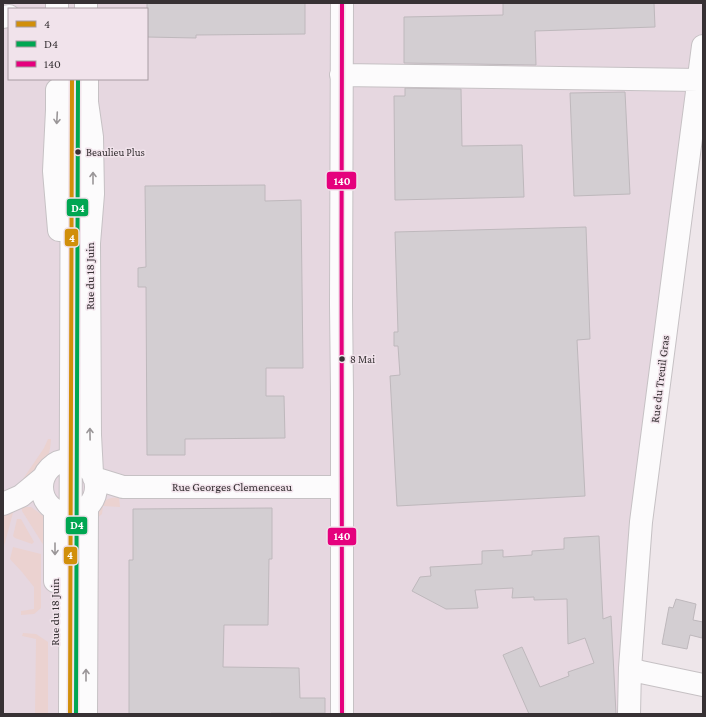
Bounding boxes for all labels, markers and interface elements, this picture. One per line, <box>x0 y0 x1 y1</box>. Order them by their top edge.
legend <box>8 8 148 80</box>
text: 4 <box>44 17 50 31</box>
text: D4 <box>44 37 58 51</box>
text: 140 <box>44 57 61 71</box>
one-way arrow <box>53 111 60 124</box>
place label: Beaulieu Plus <box>86 146 145 158</box>
marker: Beaulieu Plus <box>73 147 83 157</box>
line badge: 140 <box>326 171 357 190</box>
one-way arrow <box>89 172 97 185</box>
text: 140 <box>334 175 351 187</box>
line badge: D4 <box>66 198 89 217</box>
text: D4 <box>71 202 85 214</box>
line badge: 4 <box>64 228 79 247</box>
text: 4 <box>69 232 75 244</box>
street label: Rue du 18 Juin <box>83 242 97 310</box>
street label: Rue du Treuil Gras <box>648 334 672 423</box>
place label: 8 Mai <box>350 353 375 365</box>
marker: 8 Mai <box>337 354 347 364</box>
one-way arrow <box>87 428 94 441</box>
street label: Rue Georges Clemenceau <box>172 480 293 494</box>
line badge: D4 <box>65 516 88 535</box>
text: D4 <box>70 519 84 531</box>
line badge: 140 <box>327 527 357 546</box>
text: 140 <box>334 530 351 542</box>
one-way arrow <box>51 542 59 555</box>
line badge: 4 <box>63 546 78 565</box>
text: 4 <box>67 549 73 561</box>
street label: Rue du 18 Juin <box>48 578 62 646</box>
one-way arrow <box>82 669 90 682</box>

